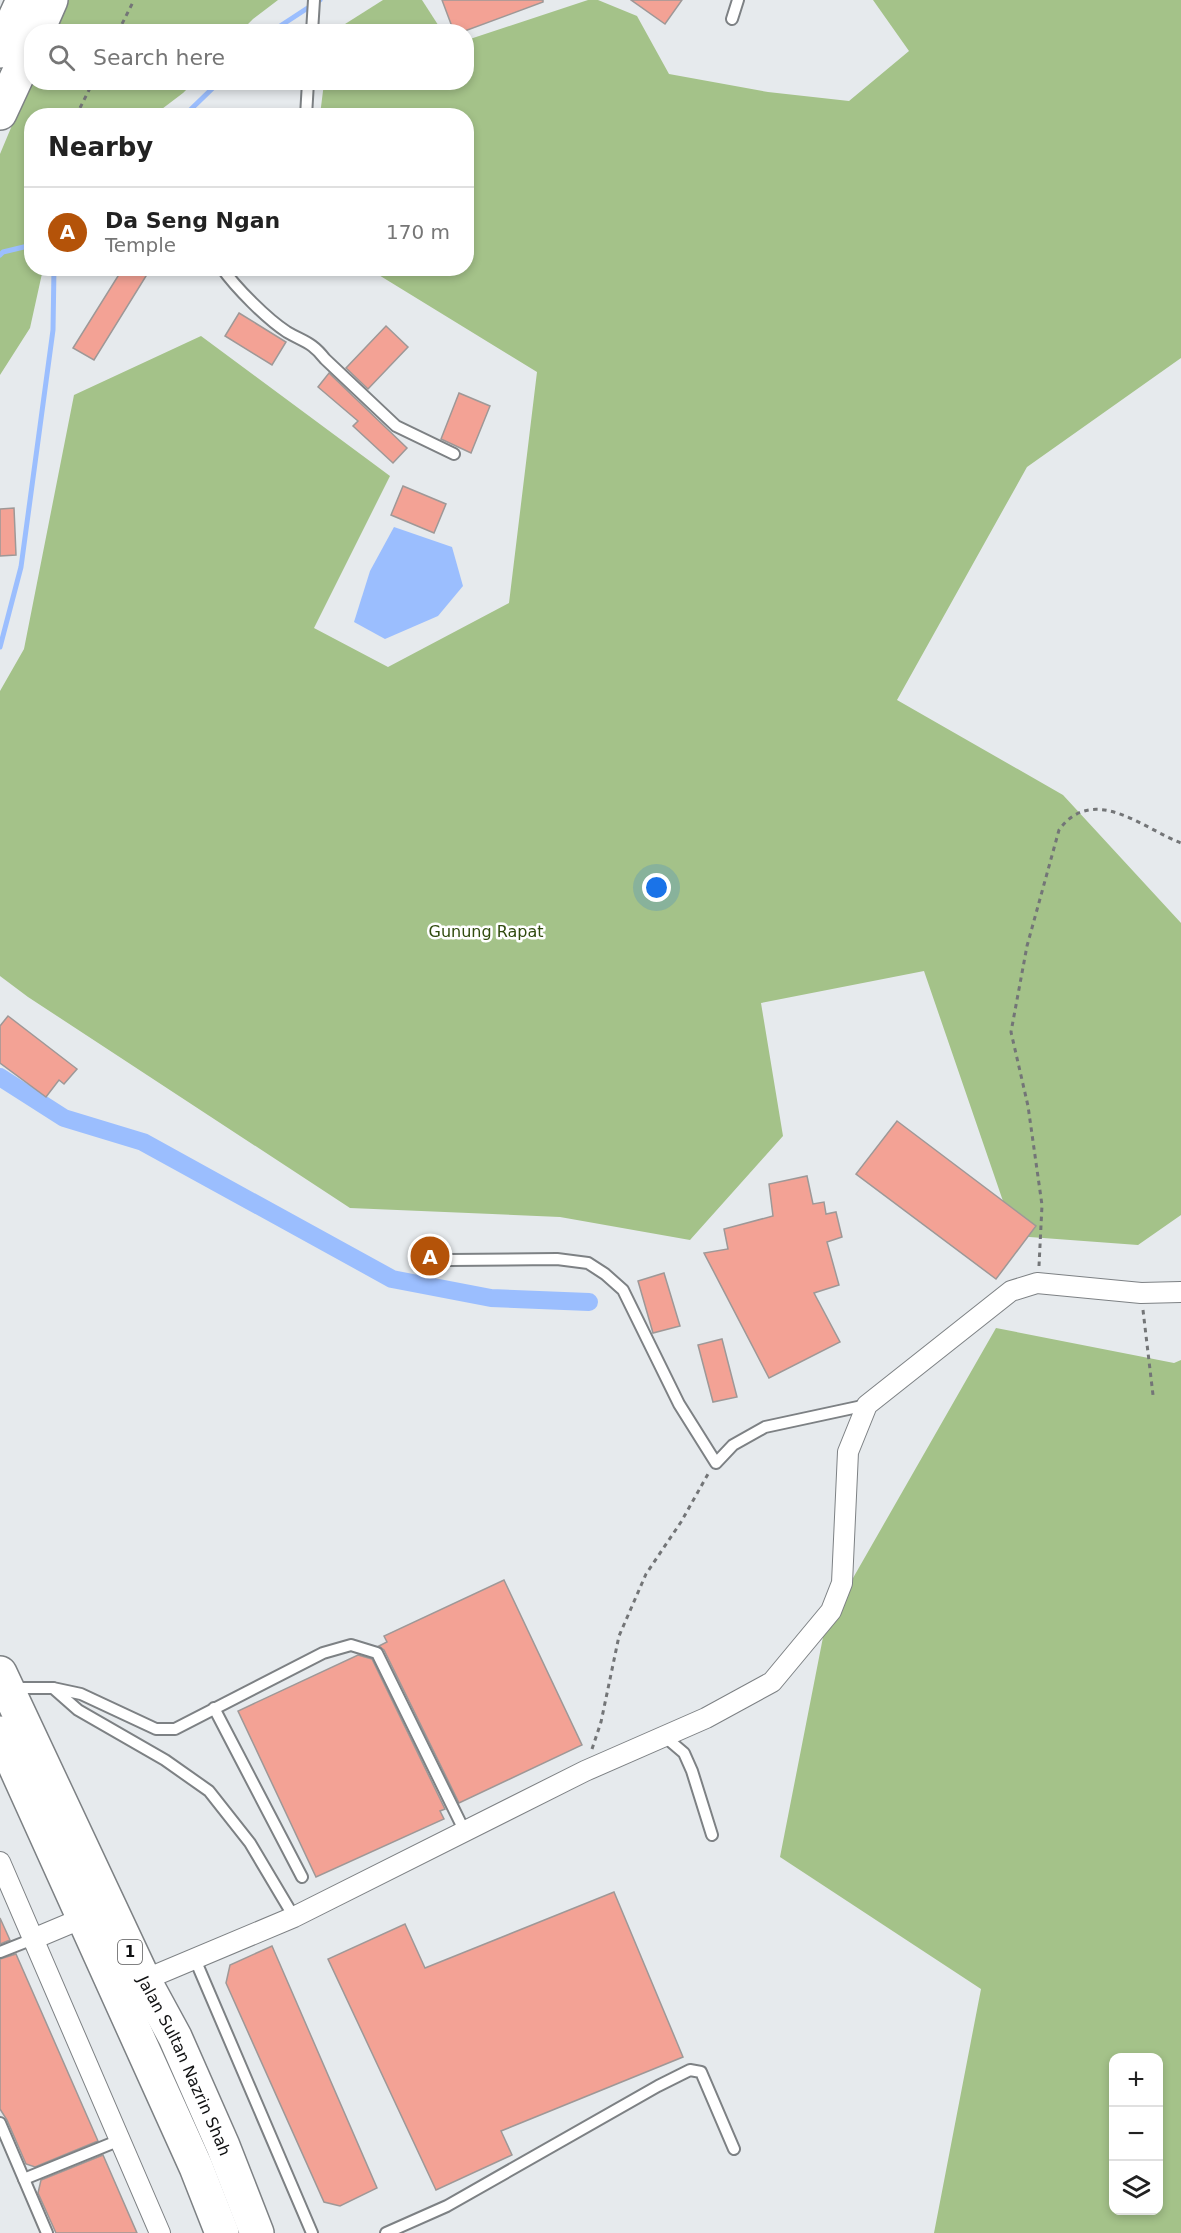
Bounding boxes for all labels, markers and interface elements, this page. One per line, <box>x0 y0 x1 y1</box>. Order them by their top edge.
search box <box>24 24 474 90</box>
icon: search <box>45 41 78 74</box>
text: Search here <box>93 45 225 70</box>
text: Nearby <box>48 132 153 162</box>
text: Da Seng Ngan <box>105 208 280 233</box>
text: A <box>60 220 75 244</box>
text: 170 m <box>386 220 450 244</box>
text: Temple <box>105 233 176 257</box>
your location <box>642 873 671 902</box>
park label: Gunung Rapat <box>428 922 544 941</box>
pin: A <box>410 1234 450 1278</box>
road number: 1 <box>118 1940 142 1964</box>
street label: Jalan Sultan Nazrin Shah <box>133 1972 235 2158</box>
map controls <box>1109 2053 1163 2215</box>
button: + <box>1109 2053 1163 2107</box>
button: − <box>1109 2107 1163 2161</box>
button: layers <box>1109 2161 1163 2215</box>

